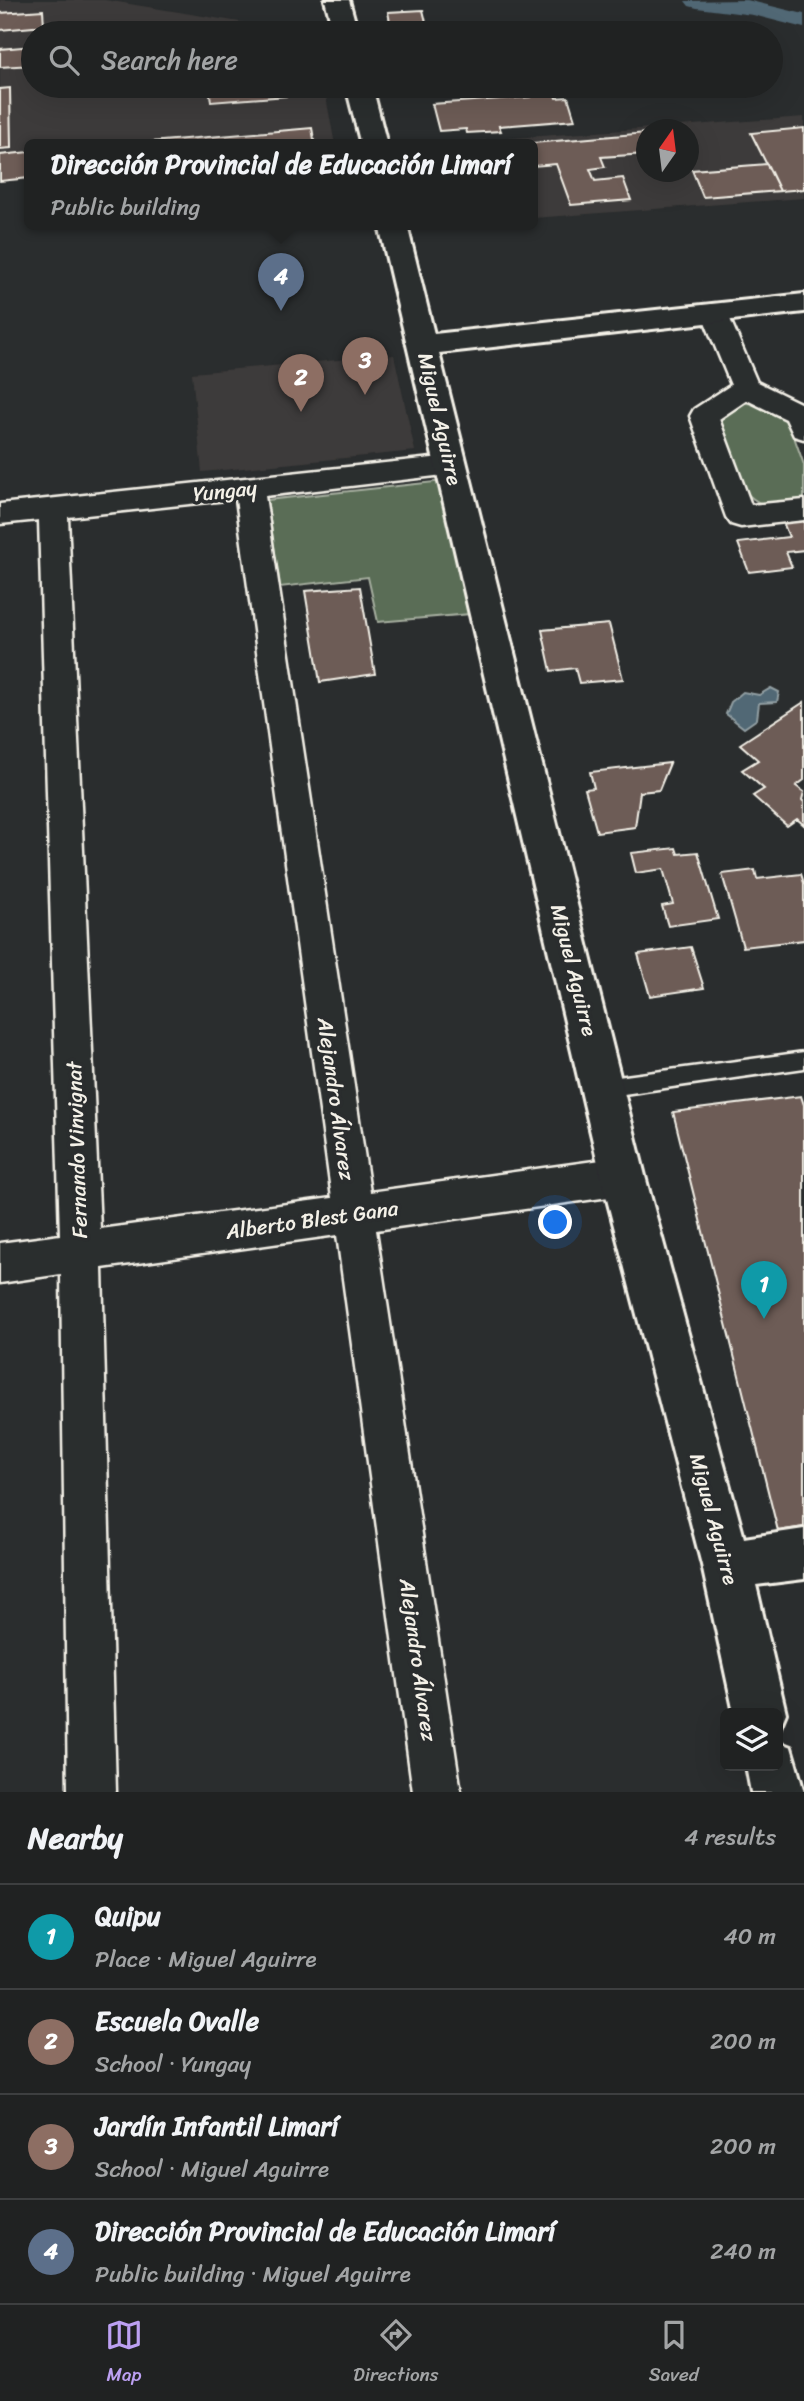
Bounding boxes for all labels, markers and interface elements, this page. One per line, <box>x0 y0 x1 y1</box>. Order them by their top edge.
search box <box>21 21 783 98</box>
text: Search here <box>101 37 238 83</box>
icon: search <box>45 41 83 79</box>
north arrow <box>636 119 699 182</box>
popup <box>24 139 538 230</box>
text: Dirección Provincial de Educación Limarí <box>51 141 511 187</box>
text: Public building <box>51 187 200 228</box>
pin: 4 <box>258 253 304 311</box>
pin: 3 <box>342 337 388 395</box>
street label: Miguel Aguirre <box>406 349 474 489</box>
pin: 2 <box>278 354 324 412</box>
street label: Yungay <box>191 469 259 513</box>
street label: Miguel Aguirre <box>539 900 609 1040</box>
street label: Alejandro Álvarez <box>306 1014 366 1183</box>
street label: Fernando Vinvignat <box>55 1059 99 1239</box>
street label: Alberto Blest Gana <box>222 1189 401 1251</box>
your location <box>538 1205 572 1239</box>
pin: 1 <box>741 1261 787 1319</box>
street label: Miguel Aguirre <box>678 1449 750 1589</box>
street label: Alejandro Álvarez <box>388 1575 448 1744</box>
map controls <box>720 1708 783 1771</box>
button: layers <box>720 1708 783 1771</box>
text: Nearby <box>28 1811 123 1865</box>
text: 4 results <box>684 1817 776 1858</box>
text: Quipu <box>95 1893 161 1939</box>
text: 1 <box>46 1916 56 1957</box>
text: 40 m <box>723 1916 776 1957</box>
text: Place · Miguel Aguirre <box>95 1939 317 1980</box>
text: Escuela Ovalle <box>95 1998 259 2044</box>
text: 2 <box>44 2021 58 2062</box>
text: 200 m <box>710 2021 776 2062</box>
text: School · Yungay <box>95 2044 251 2085</box>
text: Jardín Infantil Limarí <box>95 2103 338 2149</box>
text: 3 <box>45 2126 57 2167</box>
text: 200 m <box>710 2126 776 2167</box>
text: School · Miguel Aguirre <box>95 2149 329 2190</box>
text: Dirección Provincial de Educación Limarí <box>95 2208 555 2254</box>
text: 4 <box>44 2231 58 2272</box>
text: 240 m <box>710 2231 776 2272</box>
text: Public building · Miguel Aguirre <box>95 2254 411 2295</box>
tab: Map <box>105 2316 143 2391</box>
tab: Directions <box>353 2316 439 2391</box>
tab: Saved <box>649 2316 699 2391</box>

